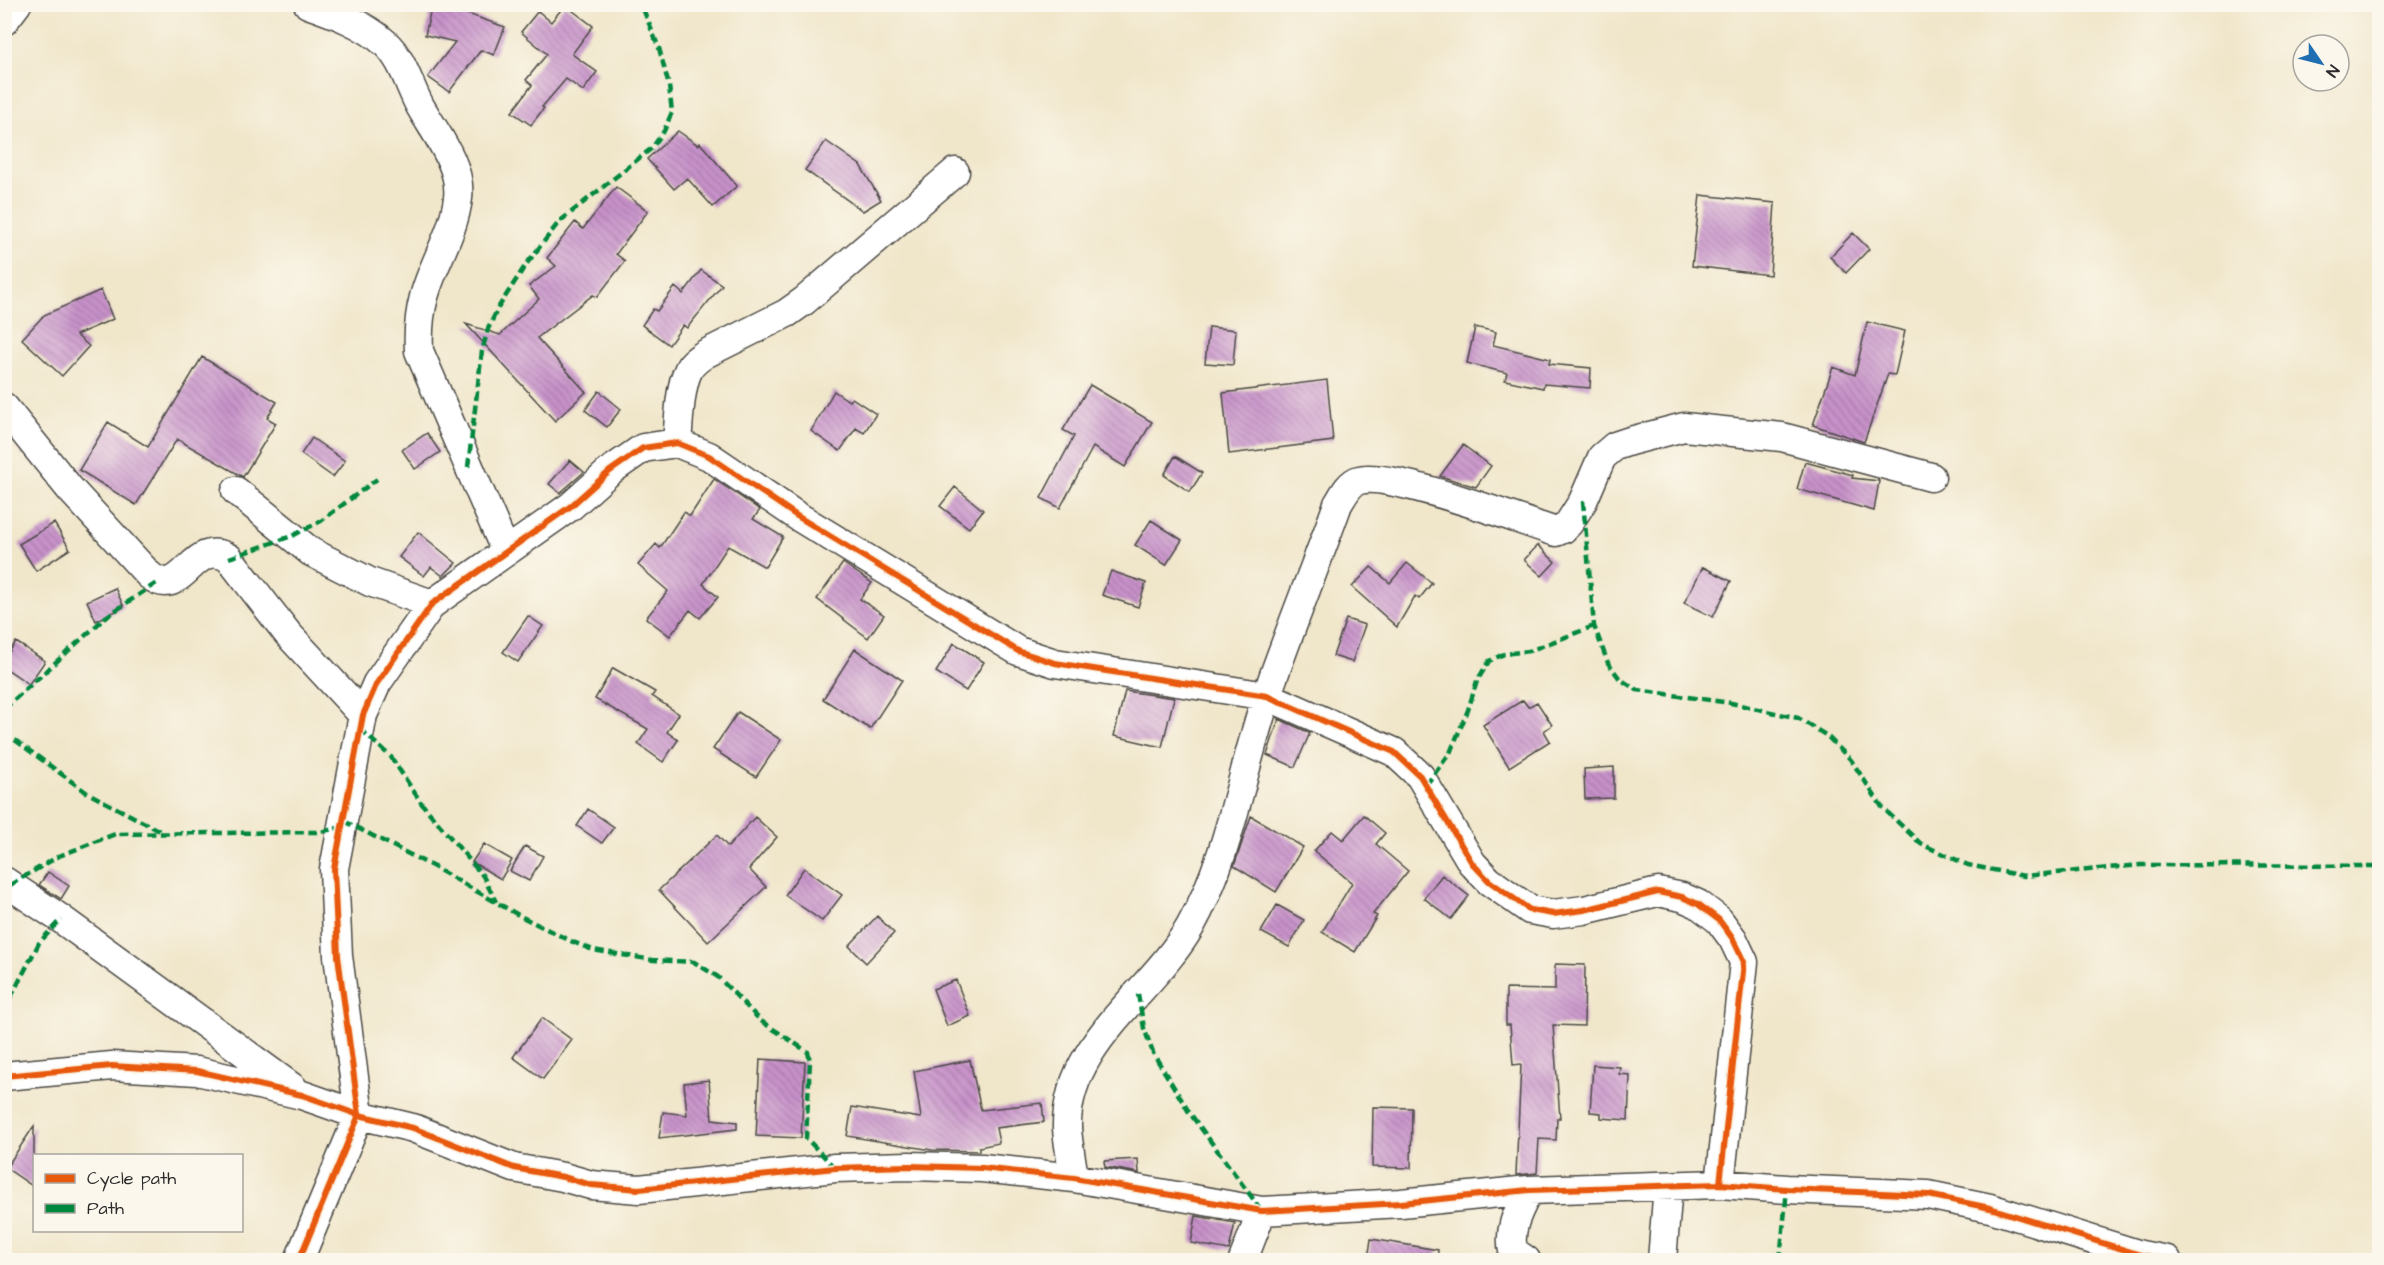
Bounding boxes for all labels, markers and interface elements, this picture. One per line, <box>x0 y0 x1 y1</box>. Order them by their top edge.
north arrow <box>2291 33 2351 93</box>
text: N <box>2321 61 2344 81</box>
legend <box>33 1154 243 1232</box>
text: Cycle path <box>87 1166 176 1192</box>
text: Path <box>87 1196 124 1221</box>

